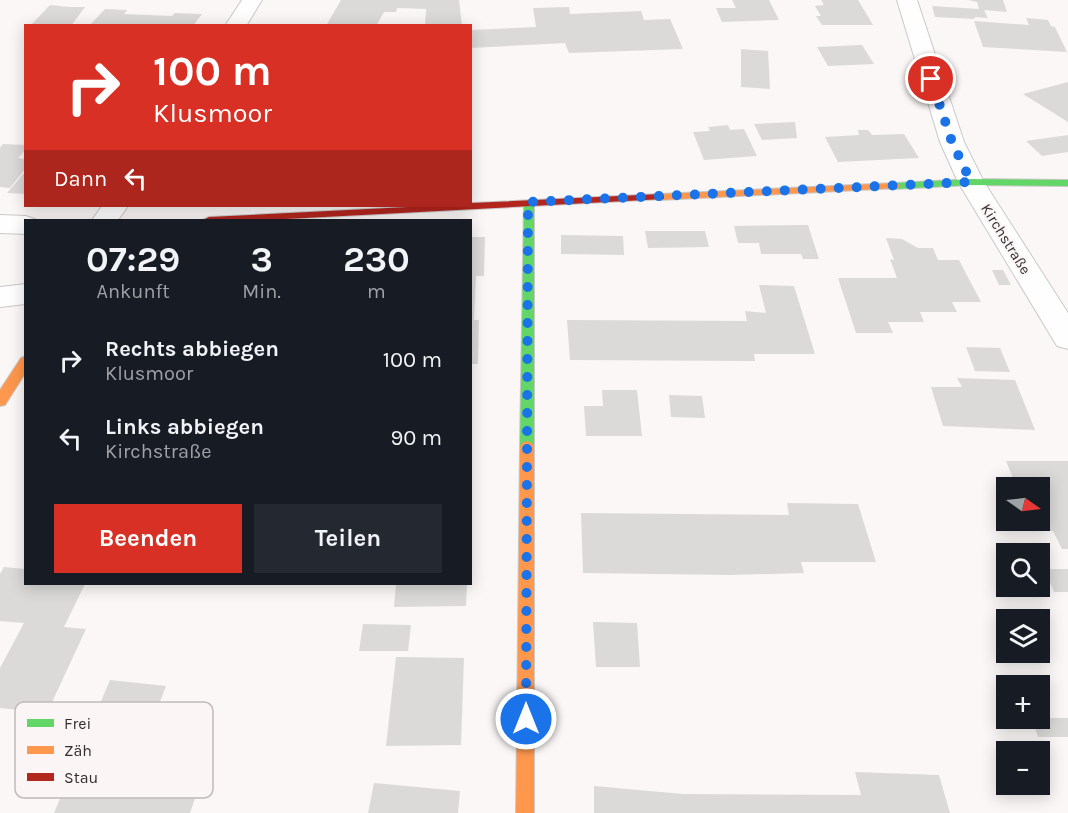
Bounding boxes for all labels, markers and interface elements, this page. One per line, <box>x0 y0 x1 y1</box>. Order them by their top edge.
text: 100 m <box>153 46 272 96</box>
icon: right <box>54 48 132 126</box>
pin <box>905 53 956 104</box>
icon: arrive <box>914 62 947 95</box>
text: Klusmoor <box>153 97 272 129</box>
icon: left <box>119 162 152 195</box>
text: Dann <box>54 166 107 192</box>
street label: Kirchstraße <box>977 200 1035 278</box>
text: 07:29 <box>86 238 180 280</box>
text: 3 <box>250 238 273 280</box>
text: 230 <box>343 238 410 280</box>
text: Ankunft <box>96 280 170 303</box>
text: Min. <box>242 280 281 303</box>
text: m <box>367 280 386 303</box>
text: Rechts abbiegen <box>105 336 279 362</box>
icon: right <box>54 344 87 377</box>
text: 100 m <box>383 347 442 373</box>
text: Klusmoor <box>105 362 193 385</box>
text: Links abbiegen <box>105 414 264 440</box>
icon: left <box>54 422 87 455</box>
text: 90 m <box>390 425 442 451</box>
text: Kirchstraße <box>105 440 212 463</box>
north arrow <box>996 477 1050 531</box>
map controls <box>996 477 1050 795</box>
button: Beenden <box>54 504 242 573</box>
button: Teilen <box>254 504 442 573</box>
button: search <box>996 543 1050 597</box>
button: layers <box>996 609 1050 663</box>
button: + <box>996 675 1050 729</box>
position arrow <box>494 687 558 751</box>
legend <box>15 702 213 798</box>
text: Frei <box>64 714 91 733</box>
text: Zäh <box>64 741 92 760</box>
button: − <box>996 741 1050 795</box>
text: Stau <box>64 768 98 787</box>

